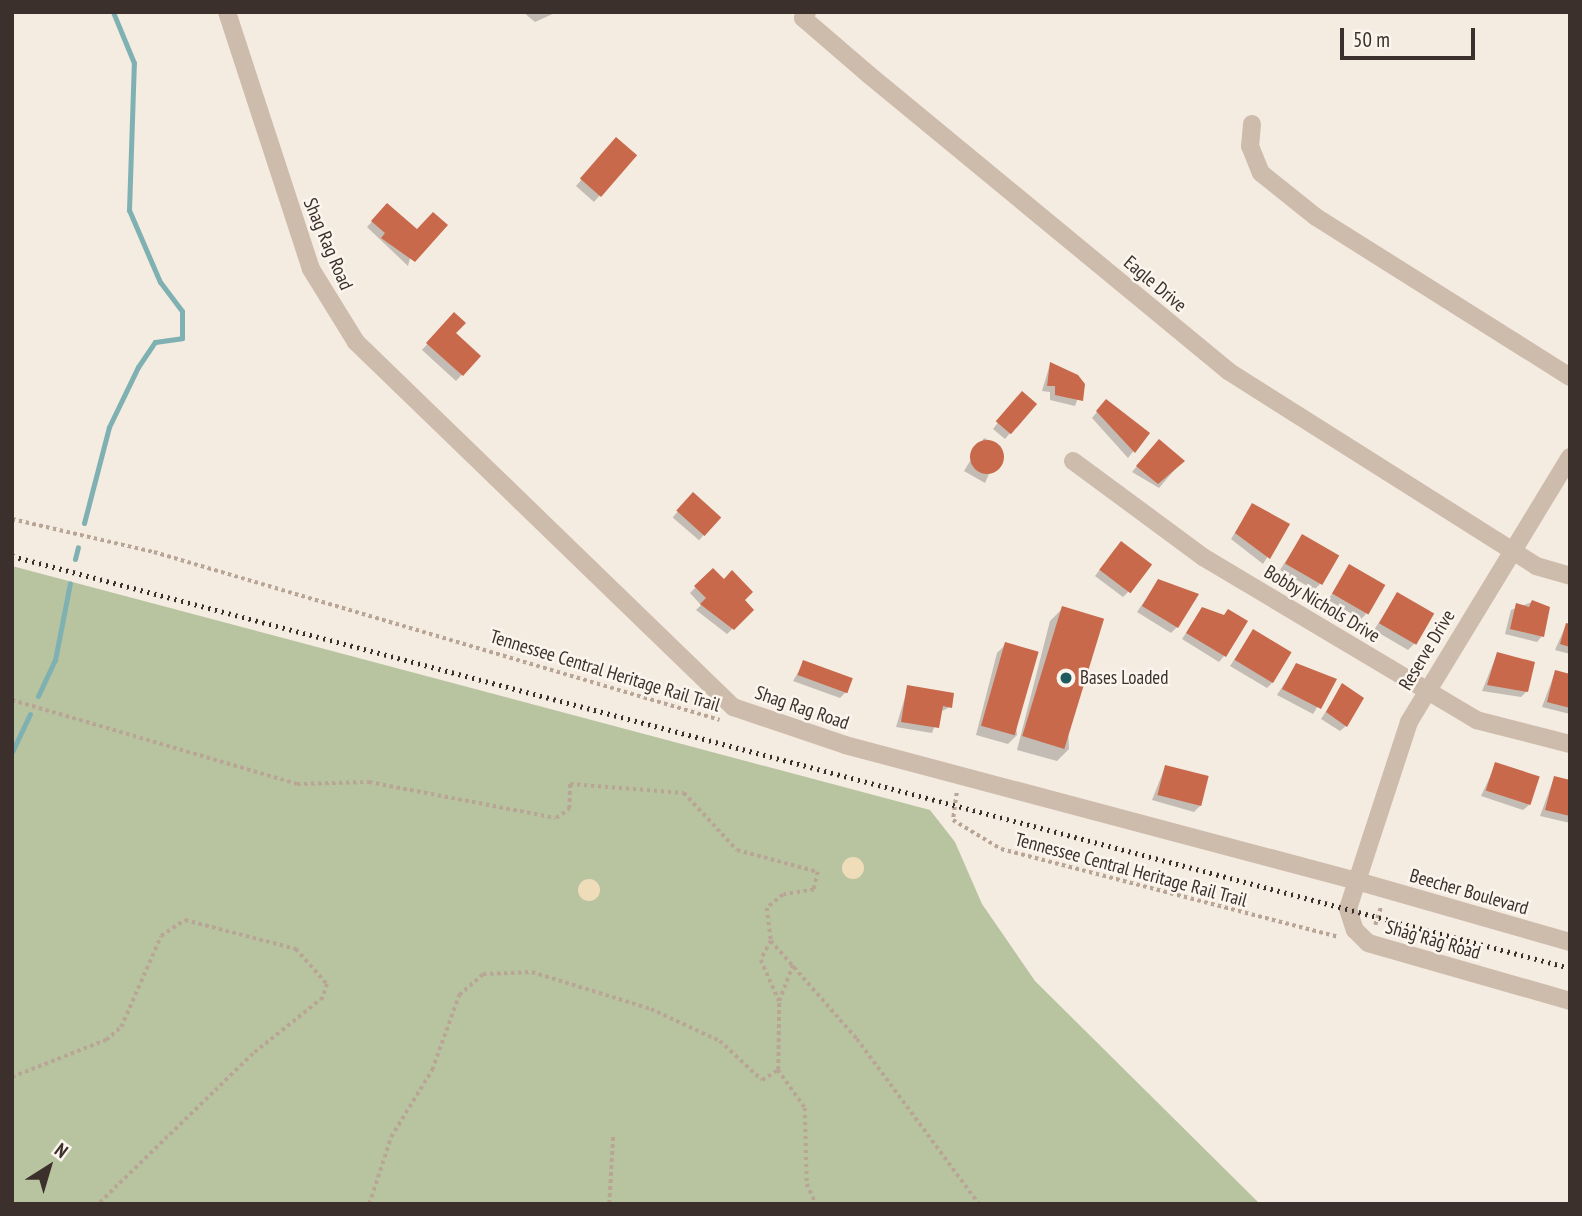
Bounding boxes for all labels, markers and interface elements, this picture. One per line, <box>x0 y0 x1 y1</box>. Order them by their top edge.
scale bar <box>1344 14 1479 58</box>
text: 50 m <box>1353 26 1390 53</box>
street label: Shag Rag Road <box>298 195 358 293</box>
street label: Eagle Drive <box>1119 251 1191 317</box>
street label: Bobby Nichols Drive <box>1260 560 1384 648</box>
street label: Reserve Drive <box>1394 606 1460 694</box>
street label: Tennessee Central Heritage Rail Trail <box>487 625 723 717</box>
place label: Bases Loaded <box>1080 667 1168 689</box>
marker: Bases Loaded <box>1058 670 1074 686</box>
street label: Shag Rag Road <box>752 681 852 735</box>
street label: Tennessee Central Heritage Rail Trail <box>1012 828 1250 912</box>
street label: Beecher Boulevard <box>1407 864 1531 920</box>
street label: Shag Rag Road <box>1383 916 1483 964</box>
north arrow <box>14 1132 84 1202</box>
text: N <box>50 1138 73 1163</box>

